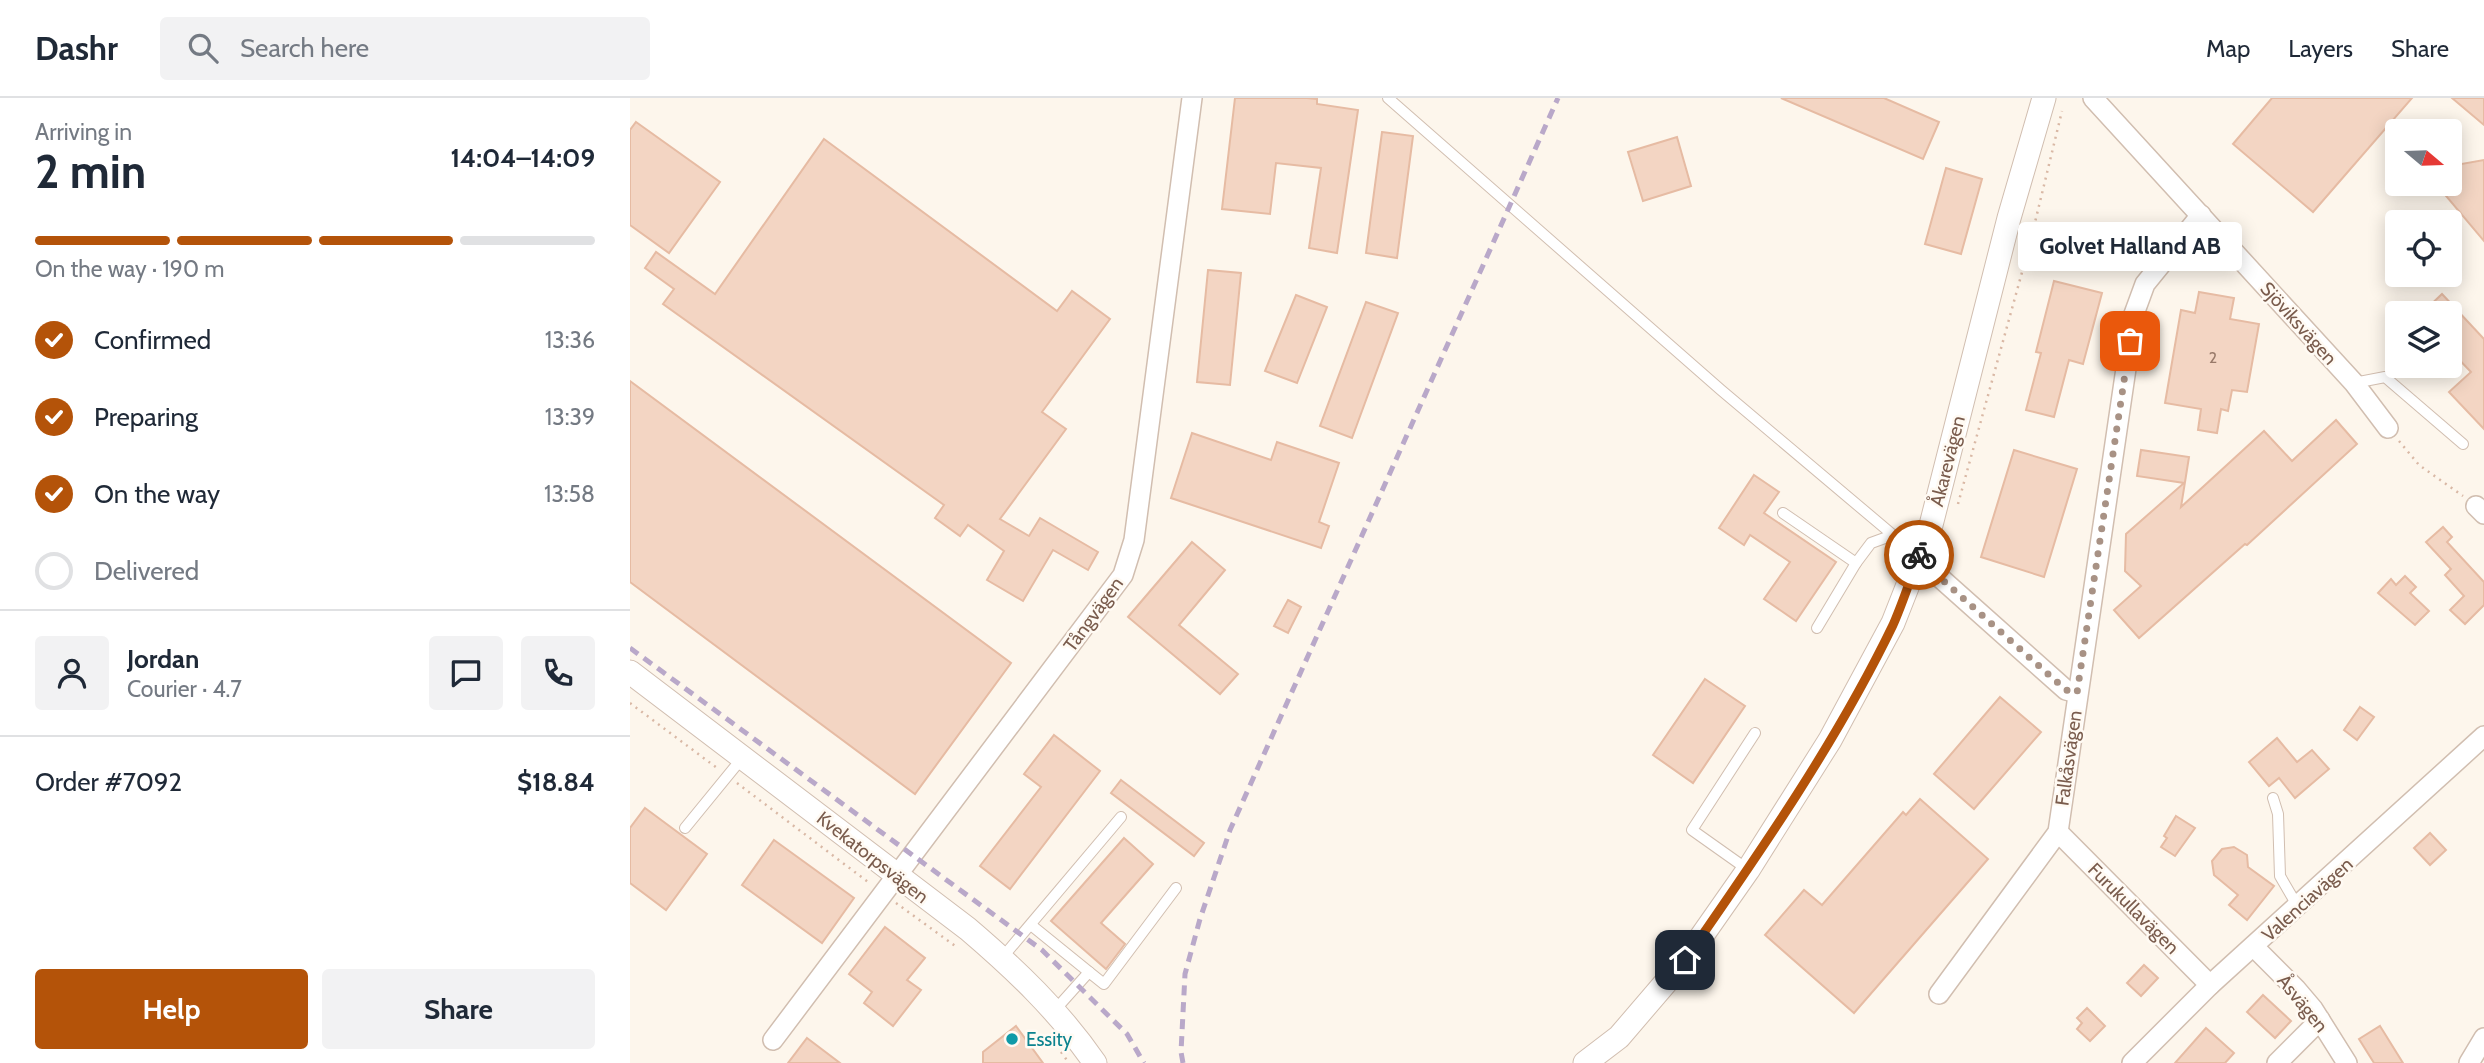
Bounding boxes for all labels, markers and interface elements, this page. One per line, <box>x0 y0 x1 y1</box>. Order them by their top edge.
search box <box>160 17 650 80</box>
text: Dashr <box>35 28 118 68</box>
icon: search <box>184 29 222 67</box>
text: Search here <box>240 32 369 64</box>
text: Map <box>2206 34 2250 63</box>
text: Layers <box>2288 34 2353 63</box>
text: Share <box>2391 34 2449 63</box>
text: Arriving in <box>35 118 132 146</box>
north arrow <box>2385 119 2462 196</box>
map controls <box>2385 119 2462 378</box>
text: 14:04–14:09 <box>450 142 595 174</box>
text: 2 min <box>35 144 146 200</box>
button: locate <box>2385 210 2462 287</box>
callout: Golvet Halland AB <box>2018 222 2242 271</box>
text: Golvet Halland AB <box>2039 232 2221 260</box>
text: On the way · 190 m <box>35 255 224 283</box>
street label: Sjöviksvägen <box>2256 277 2342 369</box>
button: layers <box>2385 301 2462 378</box>
pin <box>2100 311 2160 371</box>
icon: check <box>35 321 73 359</box>
icon: bag <box>2111 322 2149 360</box>
text: Confirmed <box>94 324 211 356</box>
text: 13:36 <box>545 326 595 354</box>
house number: 2 <box>2209 348 2217 367</box>
icon: check <box>35 398 73 436</box>
text: Preparing <box>94 401 198 433</box>
text: 13:39 <box>545 403 595 431</box>
street label: Åkarevägen <box>1924 413 1970 509</box>
icon: check <box>35 475 73 513</box>
text: On the way <box>94 478 220 510</box>
text: 13:58 <box>544 480 595 508</box>
courier <box>1884 520 1954 590</box>
icon: bike <box>1900 536 1938 574</box>
text: Delivered <box>94 555 199 587</box>
street label: Tångvägen <box>1059 573 1128 656</box>
button: person <box>35 636 109 710</box>
button: chat <box>429 636 503 710</box>
button: phone <box>521 636 595 710</box>
text: Jordan <box>127 643 199 675</box>
text: Courier · 4.7 <box>127 675 242 703</box>
street label: Falkåsvägen <box>2050 709 2087 807</box>
text: Order #7092 <box>35 766 182 798</box>
text: $18.84 <box>517 766 595 798</box>
street label: Kvekatorpsvägen <box>812 807 933 908</box>
street label: Valenciavägen <box>2257 853 2357 946</box>
street label: Furukullavägen <box>2083 858 2184 959</box>
pin <box>1655 930 1715 990</box>
icon: home <box>1666 941 1704 979</box>
button: Help <box>35 969 308 1049</box>
button: Share <box>322 969 595 1049</box>
street label: Åsvägen <box>2272 969 2334 1037</box>
place label: Essity <box>1026 1028 1073 1051</box>
marker: Essity <box>1004 1031 1020 1047</box>

